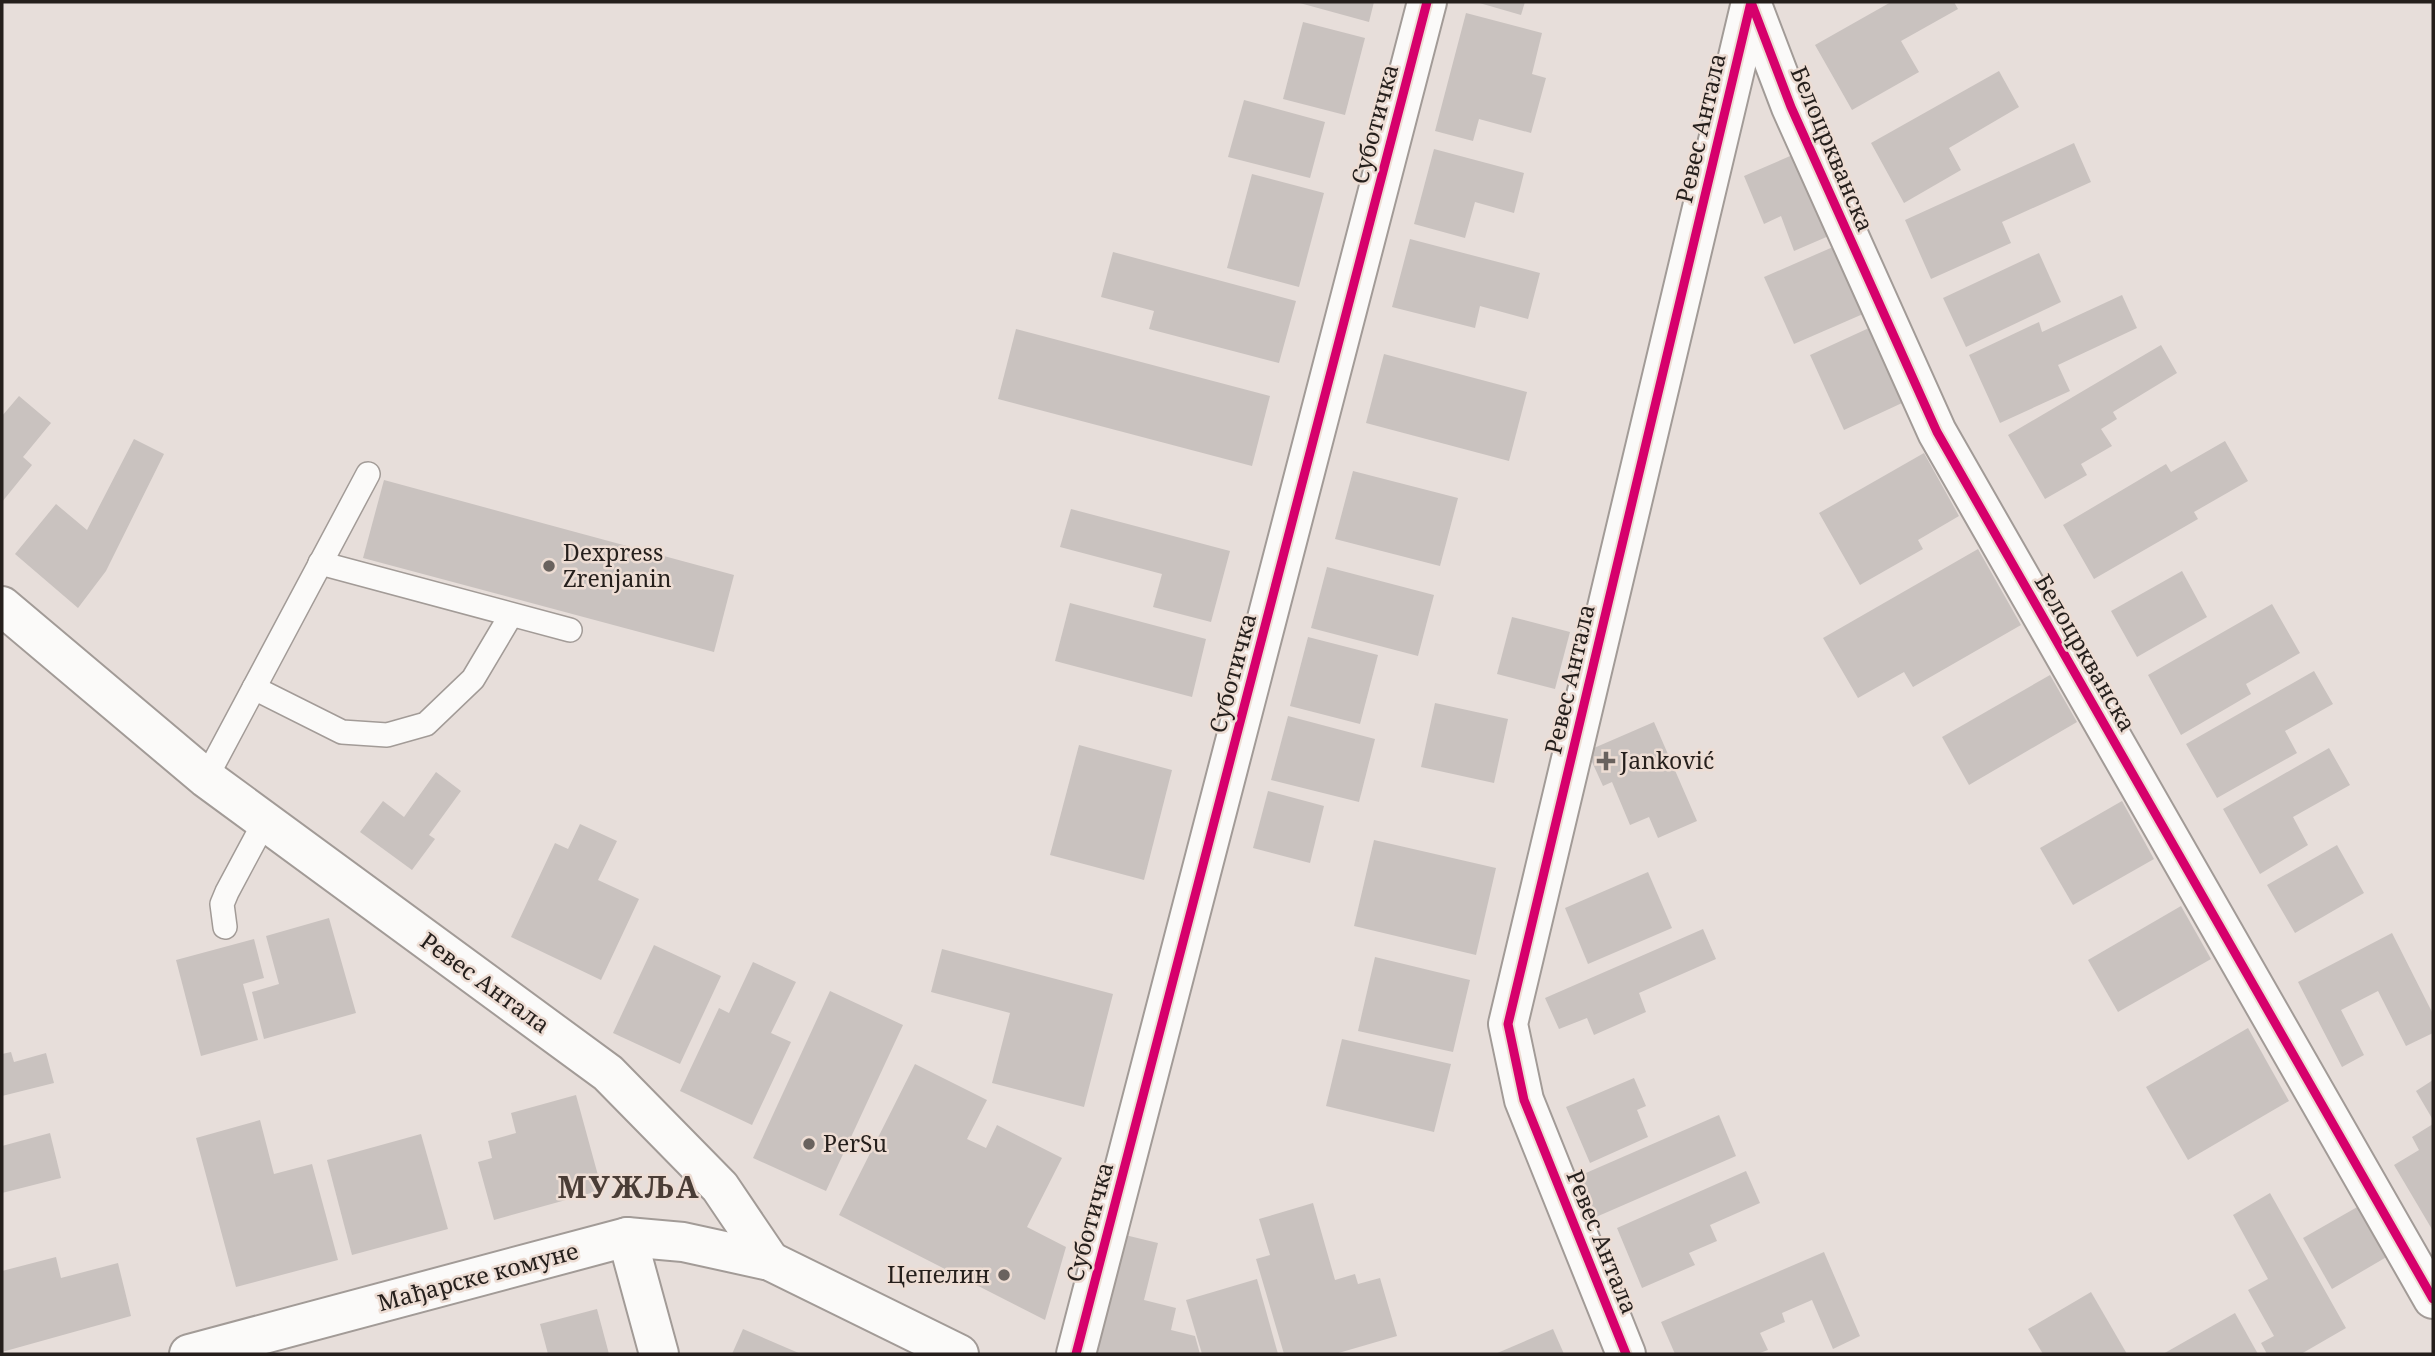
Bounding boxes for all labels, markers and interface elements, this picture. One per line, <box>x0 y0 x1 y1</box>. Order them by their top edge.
street label: Ревес Антала <box>1667 50 1733 206</box>
street label: Суботичка <box>1343 60 1405 187</box>
street label: Белоцркванска <box>1784 61 1882 236</box>
place label: Dexpress Zrenjanin <box>563 536 672 594</box>
marker: Dexpress Zrenjanin <box>541 558 557 574</box>
street label: Белоцркванска <box>2028 568 2144 737</box>
street label: Ревес Антала <box>1536 601 1602 757</box>
street label: Суботичка <box>1201 609 1263 736</box>
place label: Janković <box>1619 744 1714 776</box>
marker: Janković <box>1598 753 1614 769</box>
street label: Ревес Антала <box>414 924 557 1040</box>
place label: PerSu <box>823 1127 888 1159</box>
marker: PerSu <box>801 1136 817 1152</box>
street label: Суботичка <box>1058 1158 1120 1285</box>
street label: Ревес Антала <box>1559 1165 1646 1318</box>
district label: МУЖЉА <box>558 1166 700 1207</box>
street label: Мађарске комуне <box>374 1234 582 1318</box>
place label: Цепелин <box>887 1258 990 1290</box>
marker: Цепелин <box>996 1267 1012 1283</box>

